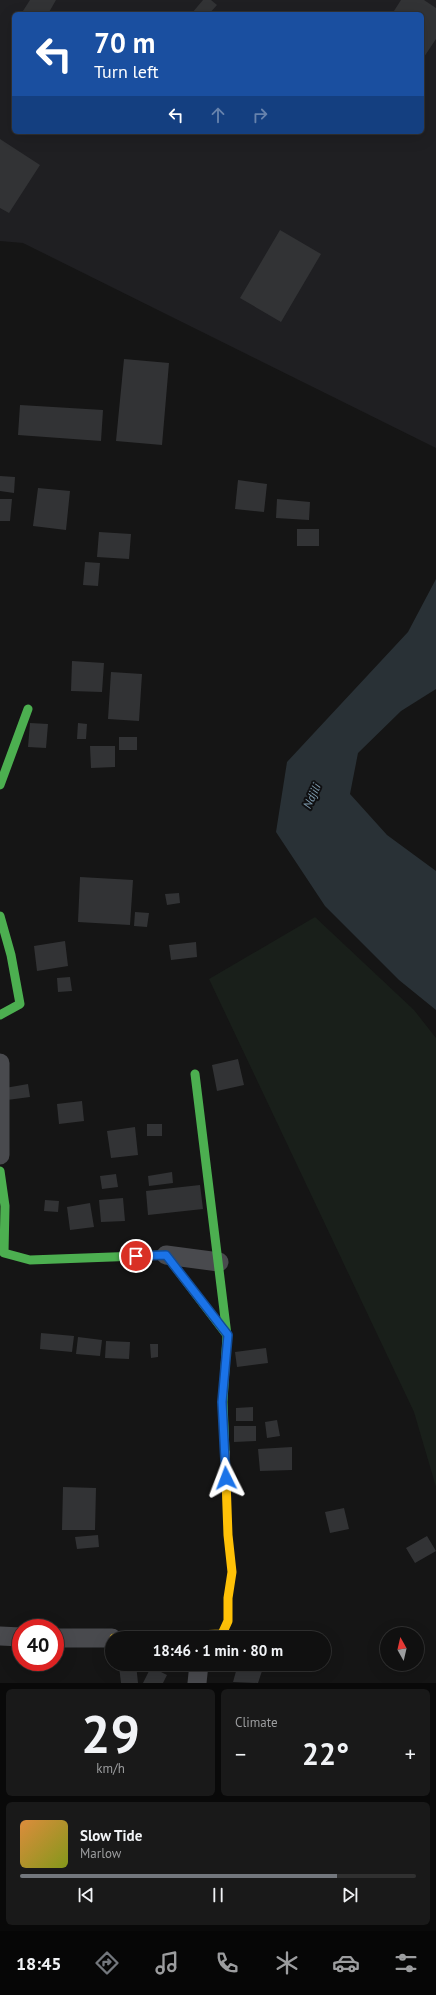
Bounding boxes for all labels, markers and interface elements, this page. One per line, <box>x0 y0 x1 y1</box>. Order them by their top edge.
text: 70 m <box>94 24 155 61</box>
icon: left <box>28 28 80 80</box>
text: Turn left <box>94 60 159 83</box>
icon: left <box>165 104 187 126</box>
icon: ahead <box>207 104 229 126</box>
icon: right <box>249 104 271 126</box>
water label: Ndjili <box>299 780 324 811</box>
pin <box>119 1239 153 1273</box>
icon: arrive <box>125 1245 147 1267</box>
position arrow <box>205 1457 247 1499</box>
speed limit sign: 40 <box>12 1619 64 1671</box>
north arrow <box>380 1627 424 1671</box>
map controls <box>380 1627 424 1671</box>
text: 18:46 · 1 min · 80 m <box>153 1641 283 1660</box>
text: 29 <box>81 1700 140 1767</box>
text: Climate <box>235 1714 278 1731</box>
text: 22° <box>302 1734 349 1773</box>
text: − <box>235 1740 246 1768</box>
text: + <box>405 1740 416 1768</box>
text: km/h <box>96 1760 125 1777</box>
text: Slow Tide <box>80 1826 142 1845</box>
text: Marlow <box>80 1845 121 1862</box>
icon: previous <box>75 1884 97 1906</box>
icon: pause <box>207 1884 229 1906</box>
icon: next <box>339 1884 361 1906</box>
icon: directions <box>93 1949 121 1977</box>
icon: music <box>153 1949 181 1977</box>
icon: phone <box>213 1949 241 1977</box>
icon: climate <box>273 1949 301 1977</box>
icon: car <box>332 1949 360 1977</box>
icon: filters <box>392 1949 420 1977</box>
text: 18:45 <box>16 1952 62 1975</box>

